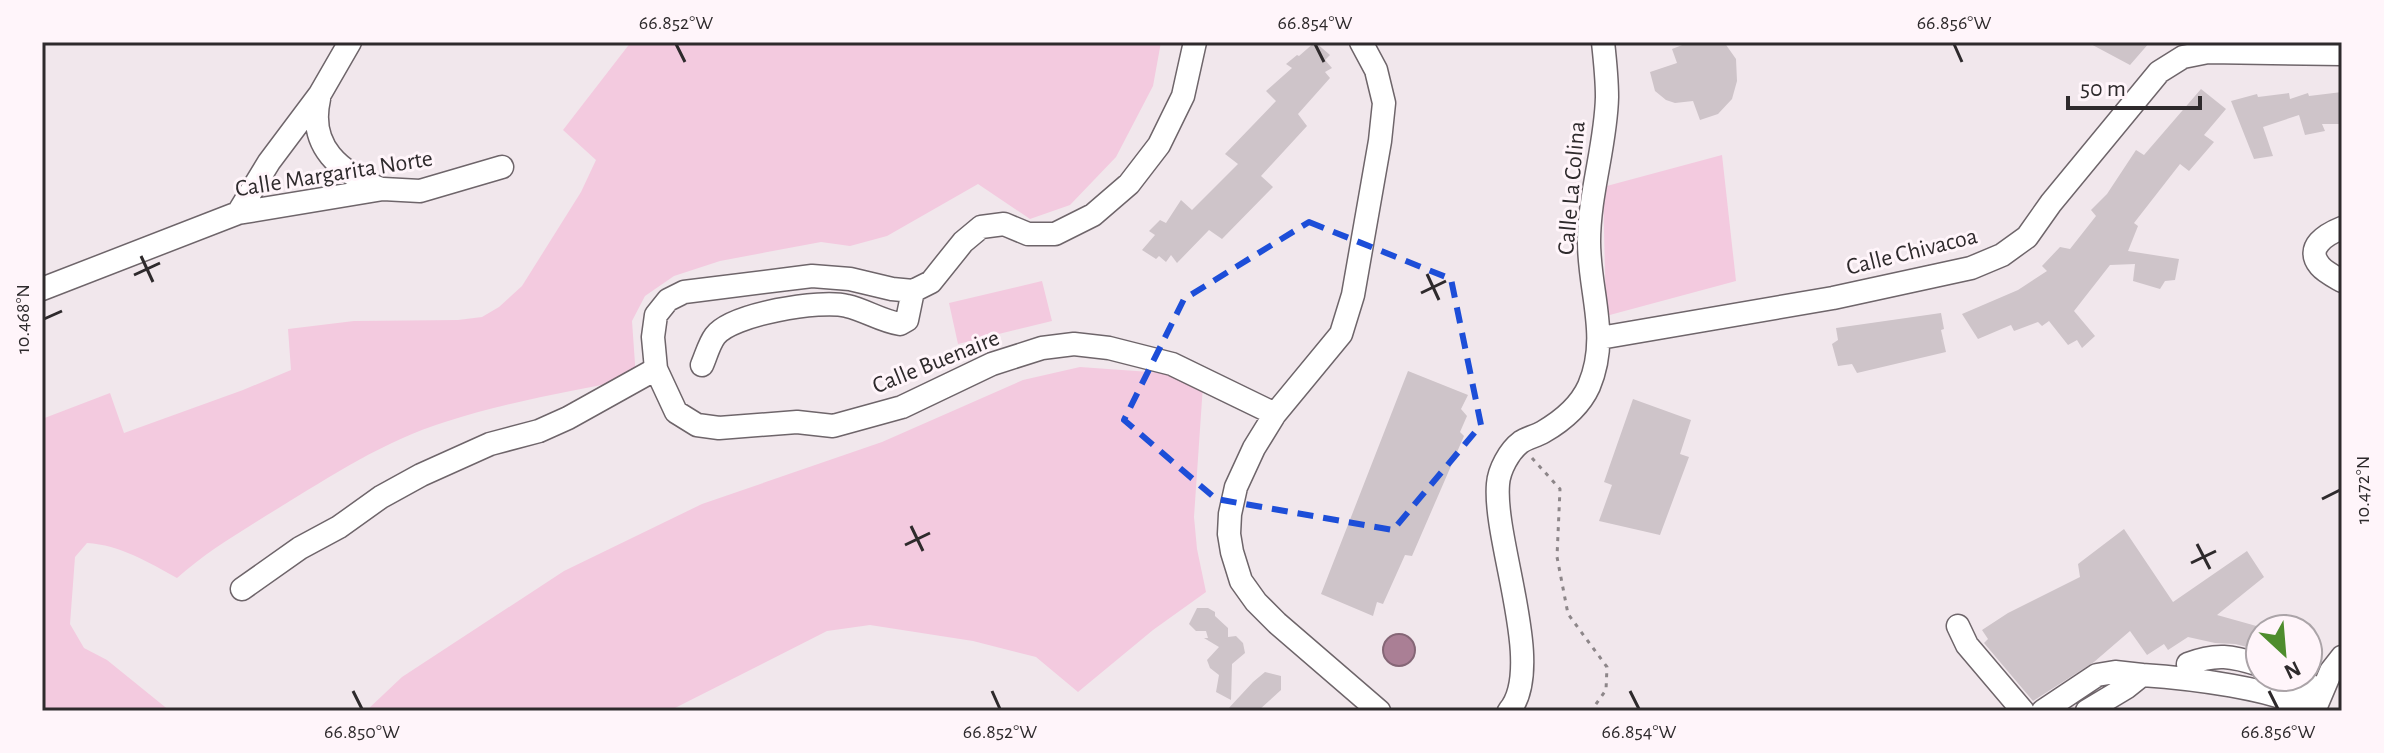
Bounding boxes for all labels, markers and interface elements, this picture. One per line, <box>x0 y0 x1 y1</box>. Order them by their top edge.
text: 66.852°W <box>639 13 713 33</box>
text: 66.854°W <box>1278 13 1353 33</box>
text: 66.856°W <box>1917 13 1991 33</box>
scale bar <box>2068 60 2200 110</box>
text: 50 m <box>2080 77 2126 101</box>
street label: Calle La Colina <box>1554 120 1590 256</box>
street label: Calle Margarita Norte <box>233 147 435 201</box>
street label: Calle Chivacoa <box>1844 224 1980 280</box>
text: 10.468°N <box>13 284 33 354</box>
street label: Calle Buenaire <box>869 326 1003 398</box>
text: 10.472°N <box>2353 456 2373 524</box>
north arrow <box>2244 613 2324 693</box>
text: N <box>2281 657 2304 683</box>
text: 66.850°W <box>324 722 400 742</box>
text: 66.852°W <box>963 722 1037 742</box>
text: 66.854°W <box>1602 722 1677 742</box>
text: 66.856°W <box>2241 722 2315 742</box>

